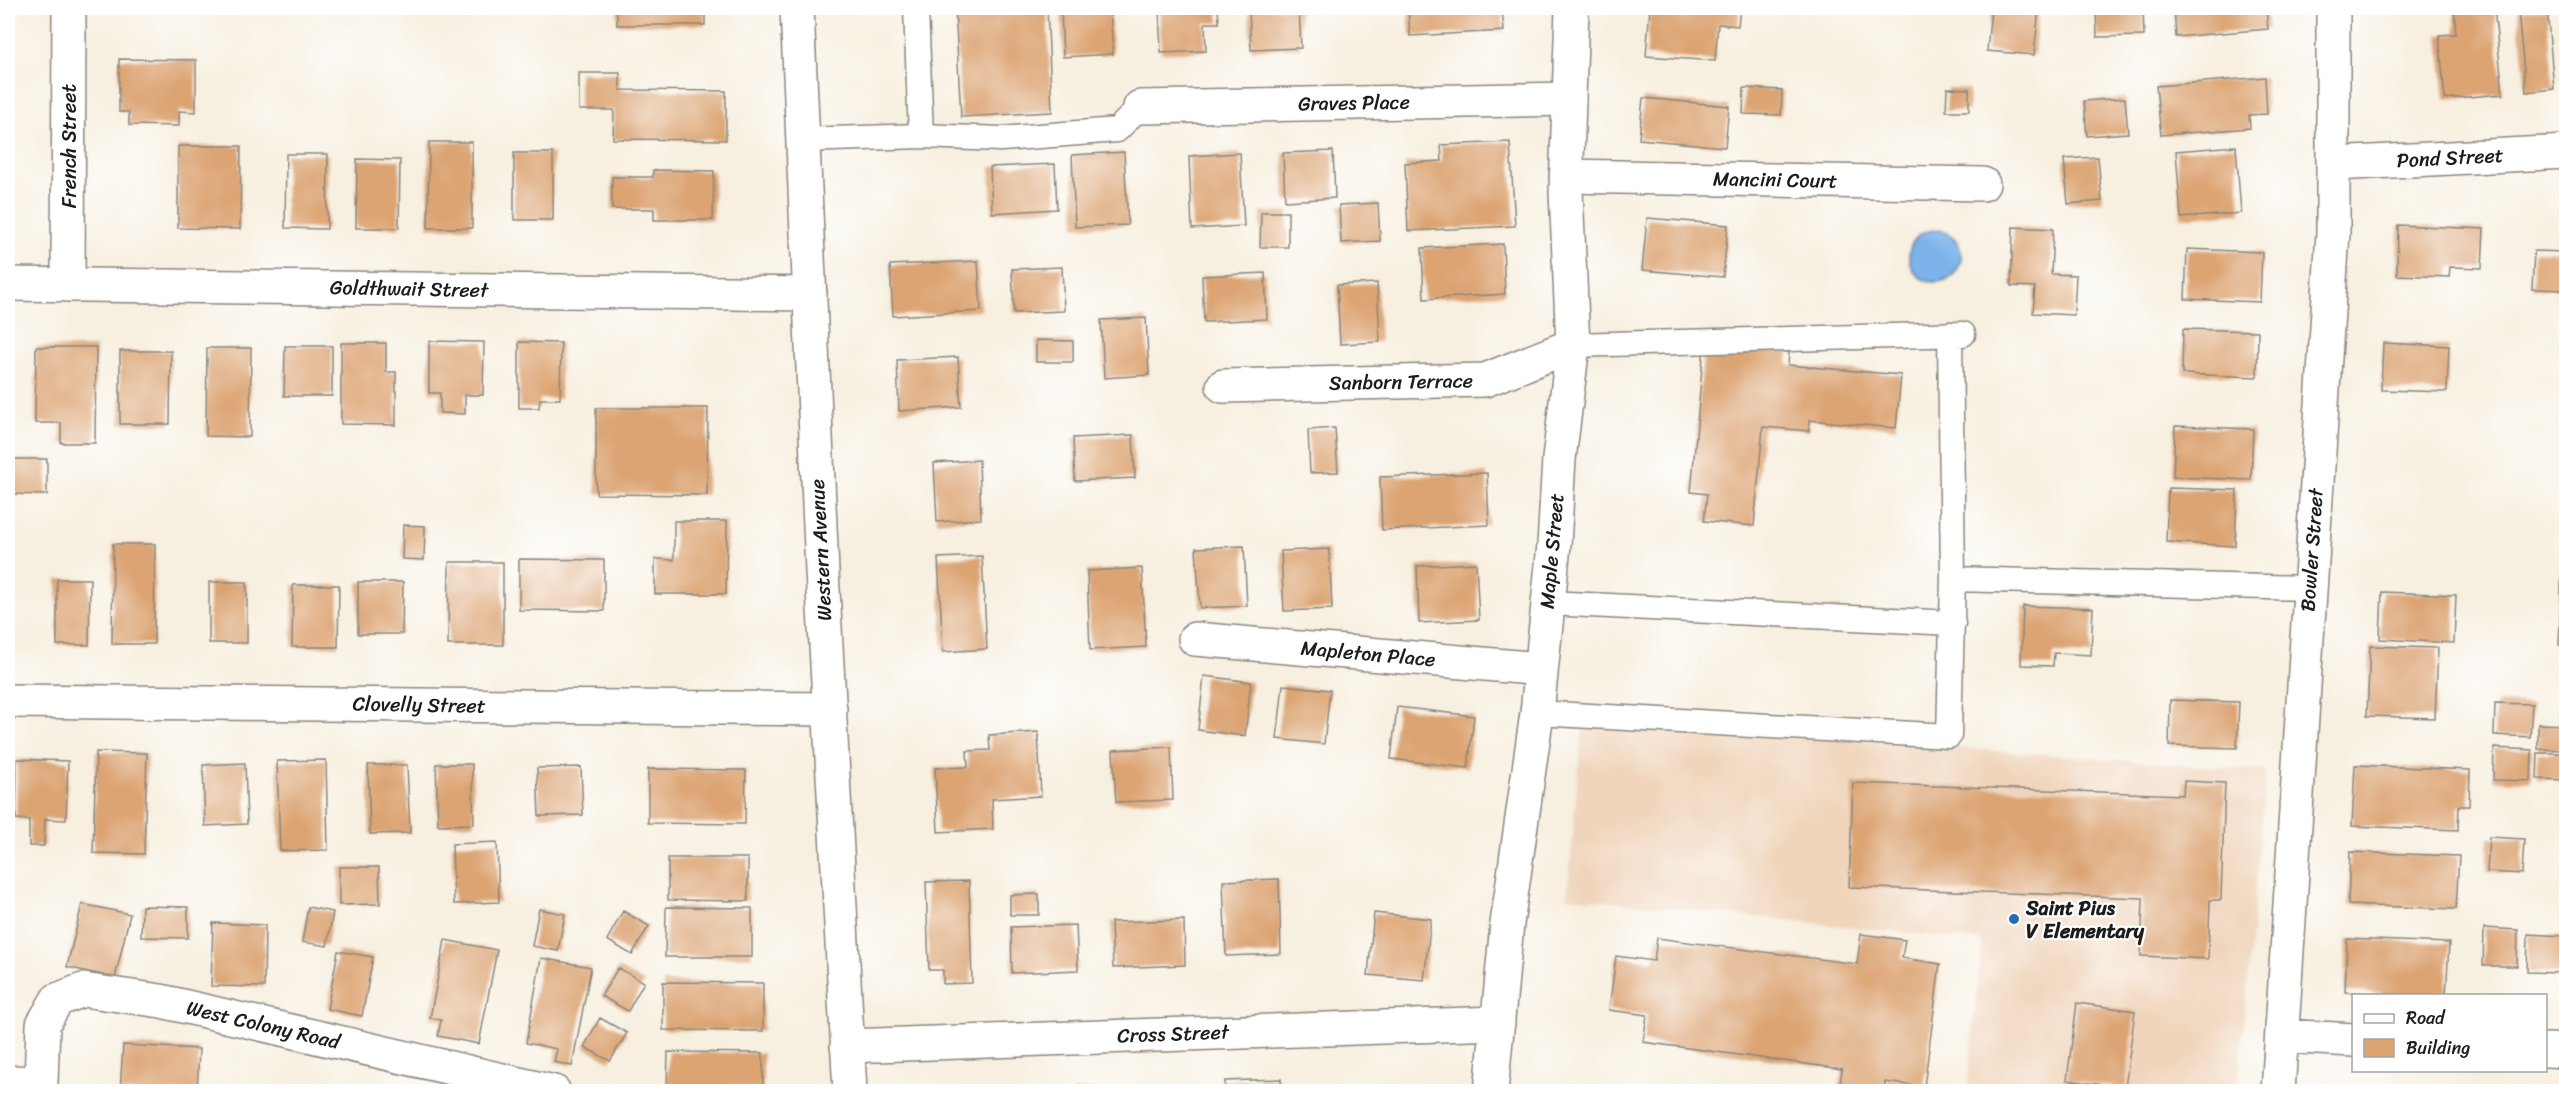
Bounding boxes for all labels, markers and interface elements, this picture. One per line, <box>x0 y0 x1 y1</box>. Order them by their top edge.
street label: French Street <box>52 83 87 208</box>
street label: Graves Place <box>1298 85 1410 121</box>
street label: Pond Street <box>2396 138 2505 178</box>
street label: Mancini Court <box>1712 161 1838 199</box>
street label: Goldthwait Street <box>330 270 489 308</box>
street label: Sanborn Terrace <box>1329 363 1473 401</box>
street label: Western Avenue <box>800 478 842 622</box>
street label: Bowler Street <box>2290 486 2334 613</box>
street label: Maple Street <box>1530 492 1574 610</box>
street label: Mapleton Place <box>1299 631 1437 677</box>
street label: Clovelly Street <box>352 686 486 724</box>
place label: Saint Pius V Elementary <box>2025 891 2145 949</box>
marker: Saint Pius V Elementary <box>2007 912 2021 926</box>
street label: West Colony Road <box>183 990 345 1060</box>
legend <box>2352 994 2547 1072</box>
text: Road <box>2406 1002 2446 1034</box>
street label: Cross Street <box>1117 1015 1230 1053</box>
text: Building <box>2406 1032 2470 1064</box>

